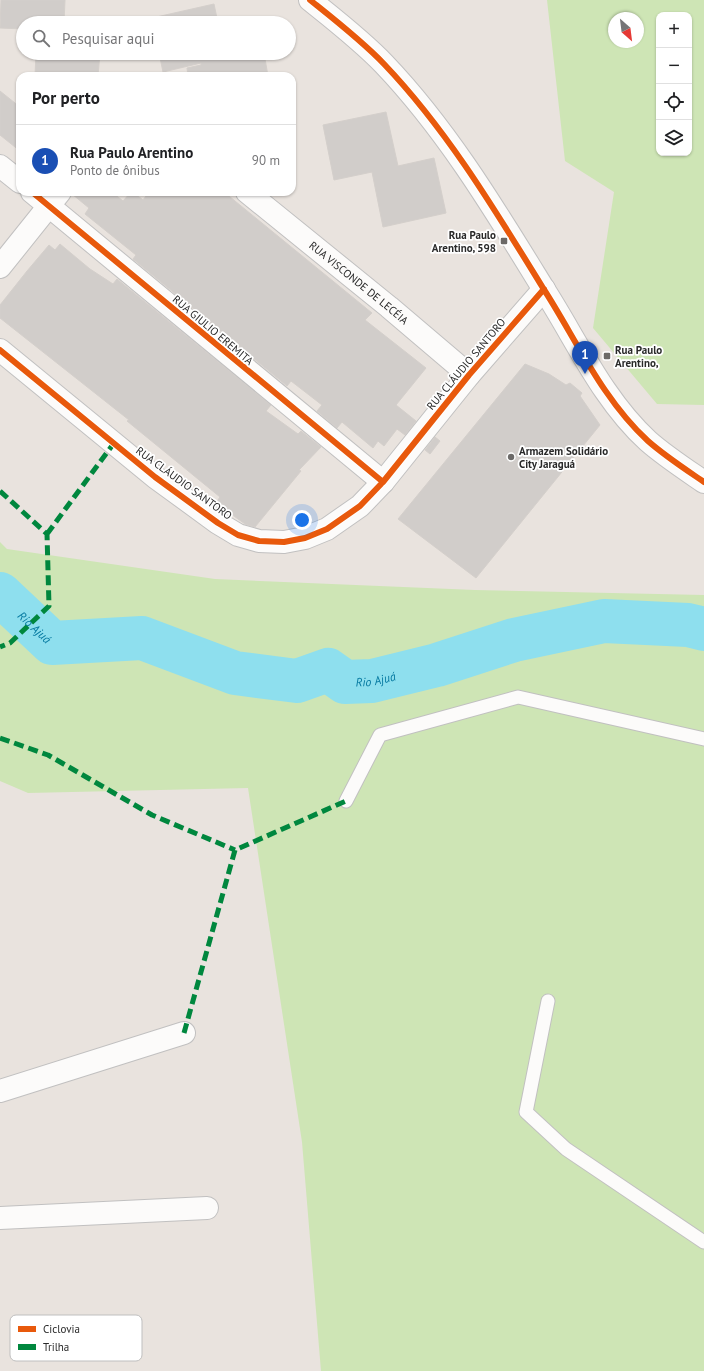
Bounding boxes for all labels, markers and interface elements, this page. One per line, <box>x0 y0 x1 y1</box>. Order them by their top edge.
north arrow <box>608 12 644 48</box>
map controls <box>656 12 692 156</box>
button: + <box>656 12 692 48</box>
search box <box>16 16 296 60</box>
icon: search <box>30 27 52 49</box>
text: Pesquisar aqui <box>62 29 154 48</box>
button: − <box>656 48 692 84</box>
button: locate <box>656 84 692 120</box>
text: Por perto <box>32 87 100 109</box>
button: layers <box>656 120 692 156</box>
text: Rua Paulo Arentino <box>70 143 193 162</box>
text: 1 <box>41 152 49 169</box>
text: 90 m <box>252 152 280 169</box>
text: Ponto de ônibus <box>70 162 160 179</box>
place label: Rua Paulo Arentino, 598 <box>432 228 496 255</box>
marker: Rua Paulo Arentino, 598 <box>499 236 509 246</box>
street label: RUA VISCONDE DE LECÉIA <box>306 238 412 328</box>
street label: RUA GIULIO EREMITA <box>170 292 257 368</box>
street label: RUA CLÁUDIO SANTORO <box>424 315 508 413</box>
pin: 1 <box>572 341 598 374</box>
place label: Rua Paulo Arentino, <box>615 343 662 370</box>
marker: Rua Paulo Arentino, <box>602 351 612 361</box>
street label: RUA CLÁUDIO SANTORO <box>133 443 235 523</box>
place label: Armazem Solidário City Jaraguá <box>519 444 608 471</box>
marker: Armazem Solidário City Jaraguá <box>506 452 516 462</box>
your location <box>292 510 312 530</box>
water label: Rio Ajuá <box>15 608 55 646</box>
water label: Rio Ajuá <box>355 668 397 689</box>
legend <box>10 1315 142 1361</box>
text: Ciclovia <box>43 1322 80 1336</box>
text: Trilha <box>43 1340 69 1354</box>

